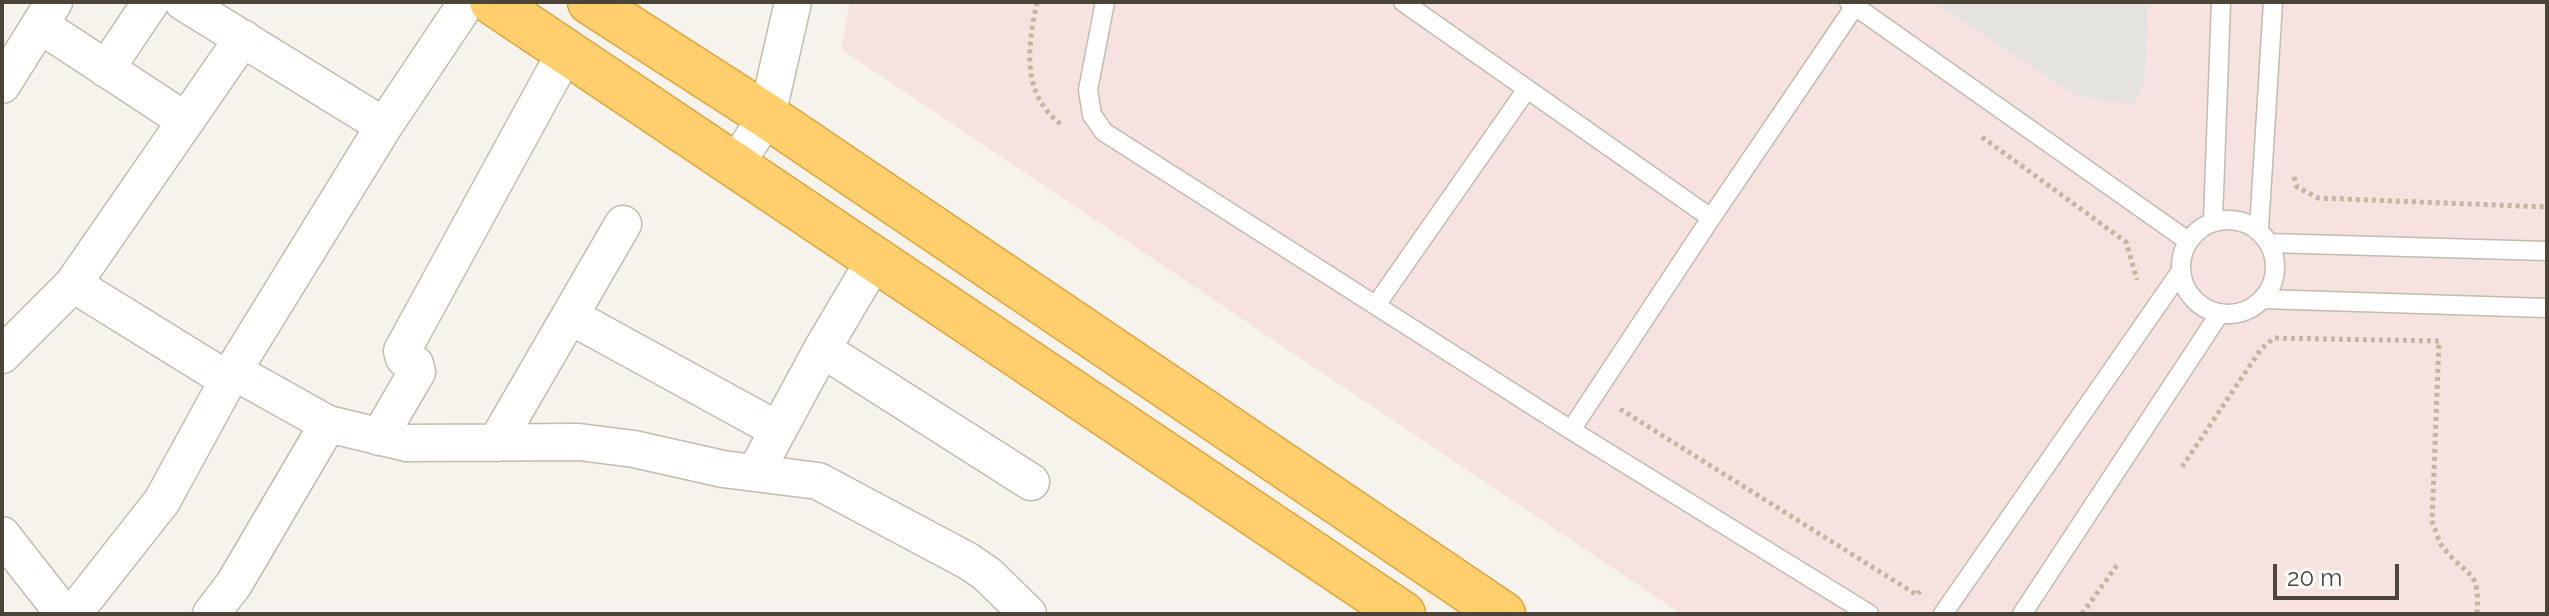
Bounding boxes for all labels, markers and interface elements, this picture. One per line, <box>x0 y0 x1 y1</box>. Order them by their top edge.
scale bar <box>2277 548 2403 598</box>
text: 20 m <box>2287 563 2342 592</box>

